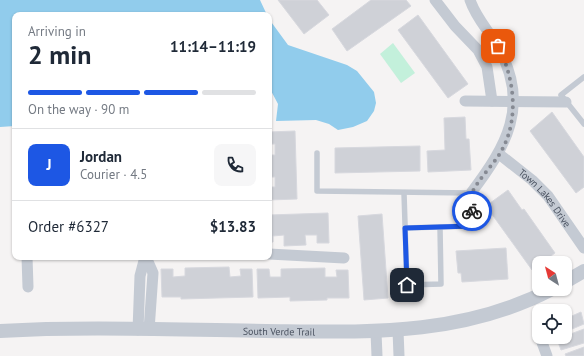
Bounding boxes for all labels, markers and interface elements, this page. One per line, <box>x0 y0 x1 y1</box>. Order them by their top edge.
text: Arriving in <box>28 23 86 40</box>
pin <box>481 29 515 63</box>
icon: bag <box>487 35 509 57</box>
text: 11:14–11:19 <box>170 37 256 56</box>
text: 2 min <box>28 38 91 71</box>
text: On the way · 90 m <box>28 101 129 118</box>
button: phone <box>214 144 256 186</box>
text: Jordan <box>80 147 122 166</box>
text: J <box>46 155 52 174</box>
text: Courier · 4.5 <box>80 166 147 183</box>
street label: Town Lakes Drive <box>516 166 574 230</box>
courier <box>452 191 492 231</box>
icon: bike <box>461 200 483 222</box>
text: Order #6327 <box>28 217 109 236</box>
text: $13.83 <box>210 217 256 236</box>
north arrow <box>532 256 572 296</box>
map controls <box>532 256 572 344</box>
pin <box>390 268 424 302</box>
icon: home <box>396 274 418 296</box>
button: locate <box>532 304 572 344</box>
street label: South Verde Trail <box>243 324 315 338</box>

